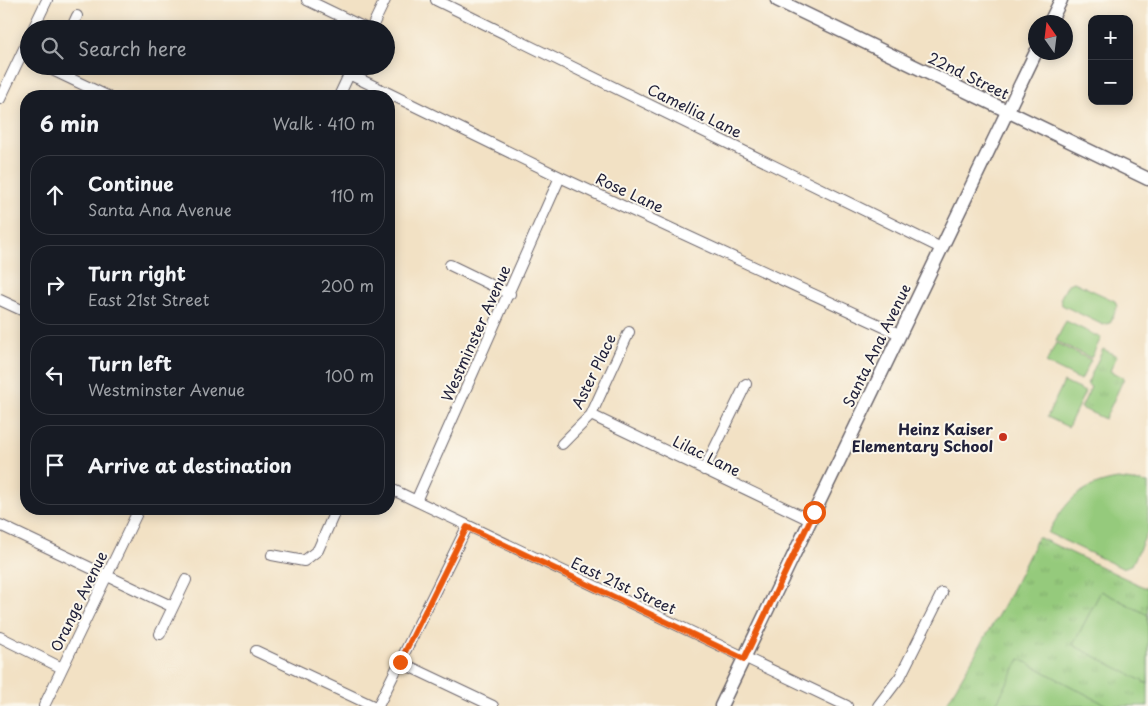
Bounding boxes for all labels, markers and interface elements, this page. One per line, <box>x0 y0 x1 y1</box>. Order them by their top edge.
north arrow <box>1028 15 1073 60</box>
map controls <box>1088 15 1133 105</box>
button: + <box>1088 15 1133 60</box>
search box <box>20 20 395 75</box>
icon: search <box>38 34 66 62</box>
text: Search here <box>78 34 187 62</box>
street label: 22nd Street <box>925 45 1013 105</box>
button: − <box>1088 60 1133 105</box>
street label: Camellia Lane <box>644 77 746 143</box>
text: 6 min <box>40 107 99 139</box>
text: Walk · 410 m <box>273 111 375 135</box>
street label: Rose Lane <box>592 166 668 218</box>
text: Continue <box>88 169 174 197</box>
icon: ahead <box>41 181 69 209</box>
text: 110 m <box>331 183 374 207</box>
text: Santa Ana Avenue <box>88 197 232 221</box>
text: Turn right <box>88 259 186 287</box>
street label: Westminster Avenue <box>435 261 515 405</box>
icon: right <box>41 271 69 299</box>
text: 200 m <box>321 273 374 297</box>
street label: Santa Ana Avenue <box>836 279 916 411</box>
text: East 21st Street <box>88 287 209 311</box>
street label: Aster Place <box>565 330 621 412</box>
text: Turn left <box>88 349 172 377</box>
icon: left <box>41 361 69 389</box>
text: 100 m <box>325 363 374 387</box>
text: Westminster Avenue <box>88 377 245 401</box>
place label: Heinz Kaiser Elementary School <box>852 417 993 457</box>
street label: Lilac Lane <box>669 429 745 481</box>
marker: Heinz Kaiser Elementary School <box>997 431 1009 443</box>
icon: arrive <box>41 451 69 479</box>
text: Arrive at destination <box>88 451 292 479</box>
route start <box>803 501 826 524</box>
street label: Orange Avenue <box>44 547 112 655</box>
street label: East 21st Street <box>568 551 680 619</box>
route end <box>389 651 412 674</box>

